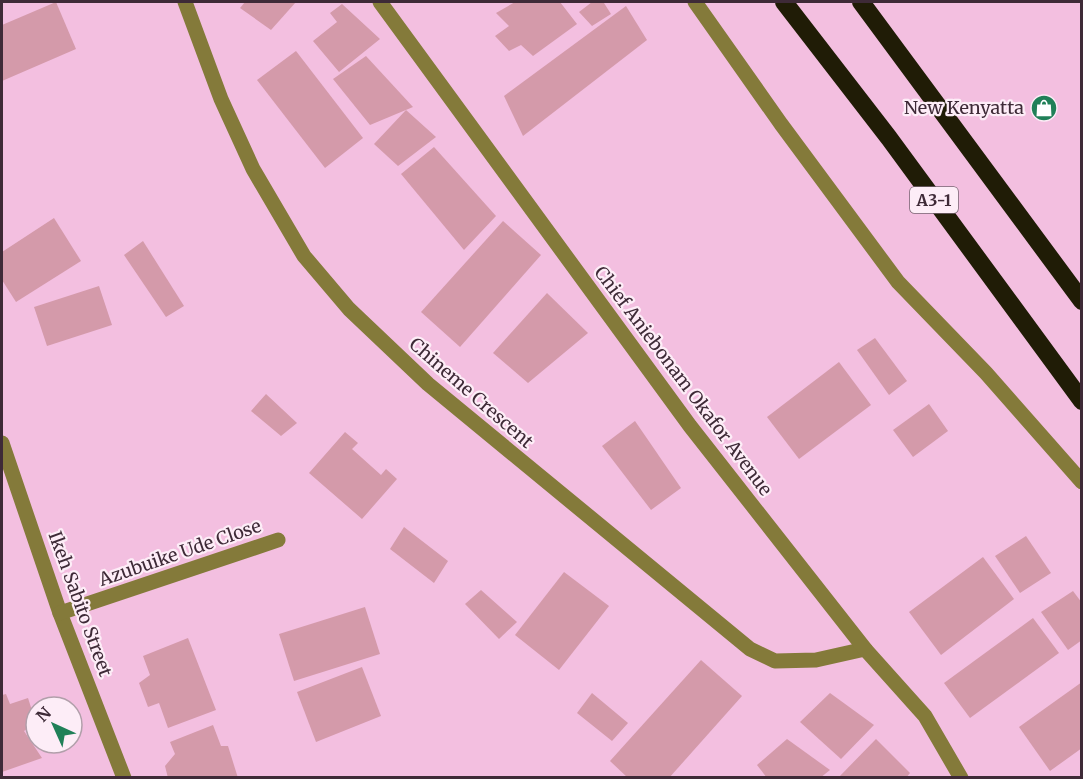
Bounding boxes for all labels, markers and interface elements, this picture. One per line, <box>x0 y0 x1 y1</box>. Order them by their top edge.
shop icon: New Kenyatta <box>1029 93 1059 123</box>
place label: New Kenyatta <box>904 96 1024 119</box>
road number: A3-1 <box>910 187 958 213</box>
street label: Chief Aniebonam Okafor Avenue <box>590 261 777 500</box>
street label: Chineme Crescent <box>405 332 538 453</box>
street label: Azubuike Ude Close <box>95 514 264 591</box>
street label: Ikeh Sabito Street <box>44 528 117 680</box>
north arrow <box>24 695 84 755</box>
text: N <box>32 703 55 726</box>

